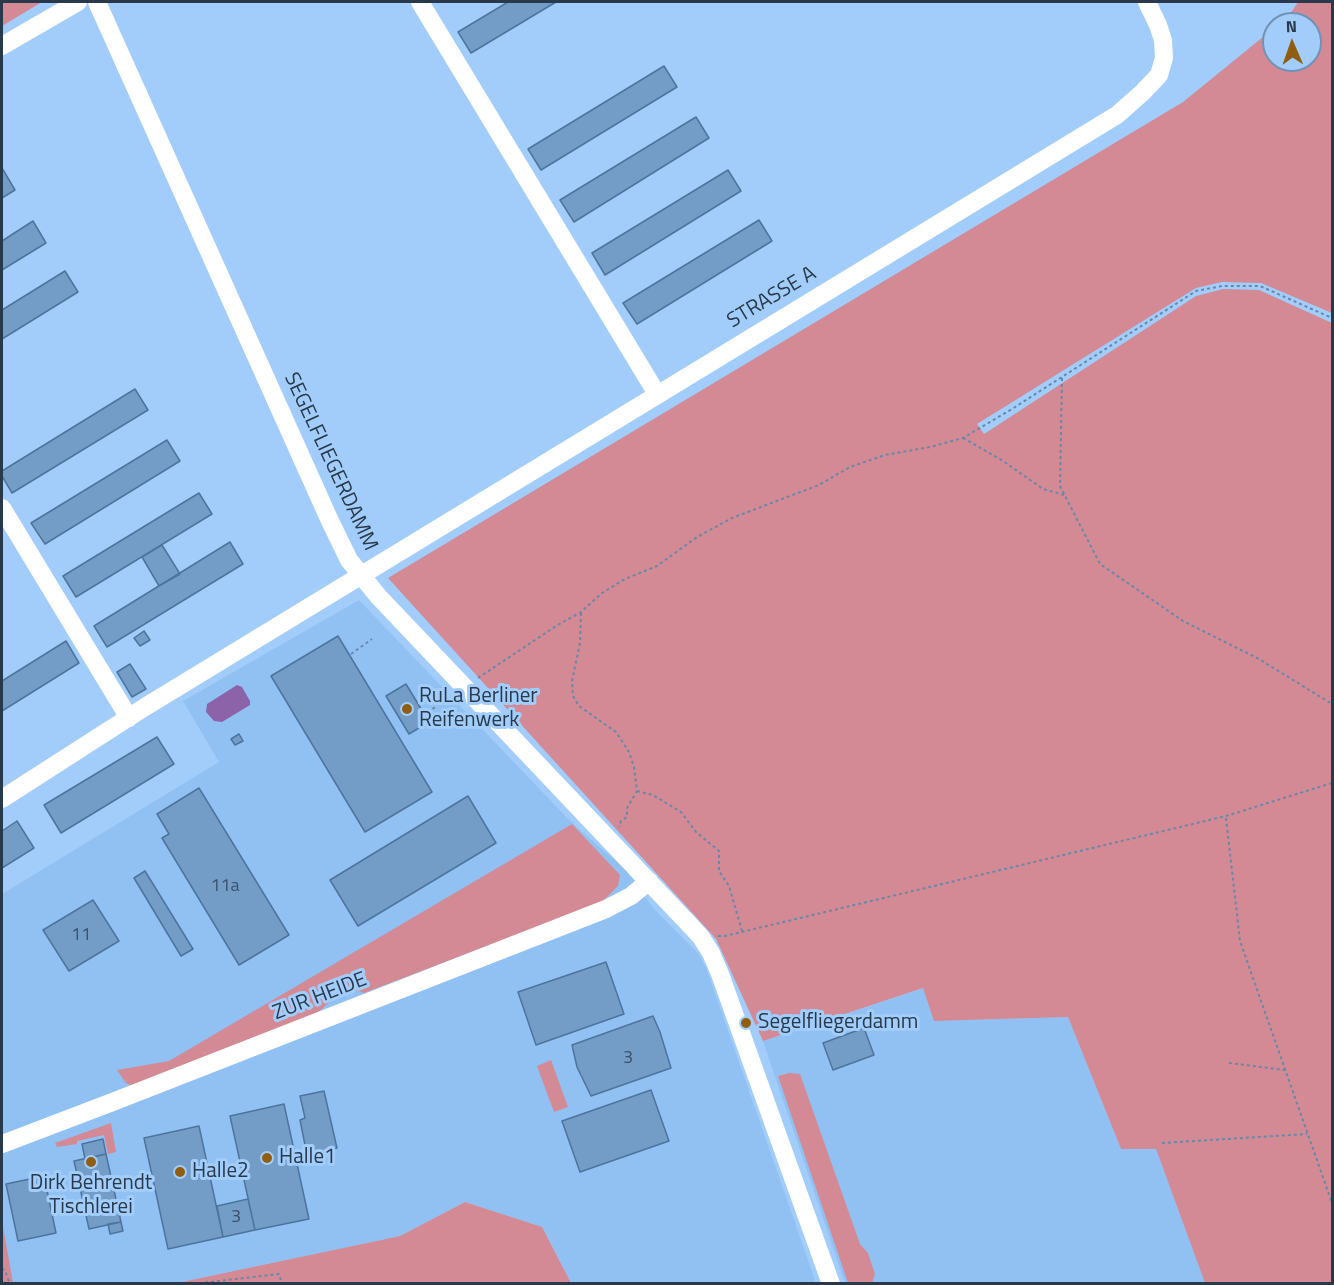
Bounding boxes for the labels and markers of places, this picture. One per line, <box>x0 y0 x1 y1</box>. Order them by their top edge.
place label: RuLa Berliner Reifenwerk <box>419 684 538 734</box>
marker: RuLa Berliner Reifenwerk <box>400 702 414 716</box>
place label: Segelfliegerdamm <box>758 1010 918 1036</box>
marker: Segelfliegerdamm <box>739 1016 753 1030</box>
place label: Halle1 <box>279 1145 336 1171</box>
marker: Halle1 <box>260 1151 274 1165</box>
marker: Dirk Behrendt Tischlerei <box>84 1155 98 1169</box>
place label: Halle2 <box>192 1159 249 1185</box>
marker: Halle2 <box>173 1165 187 1179</box>
place label: Dirk Behrendt Tischlerei <box>30 1171 152 1221</box>

